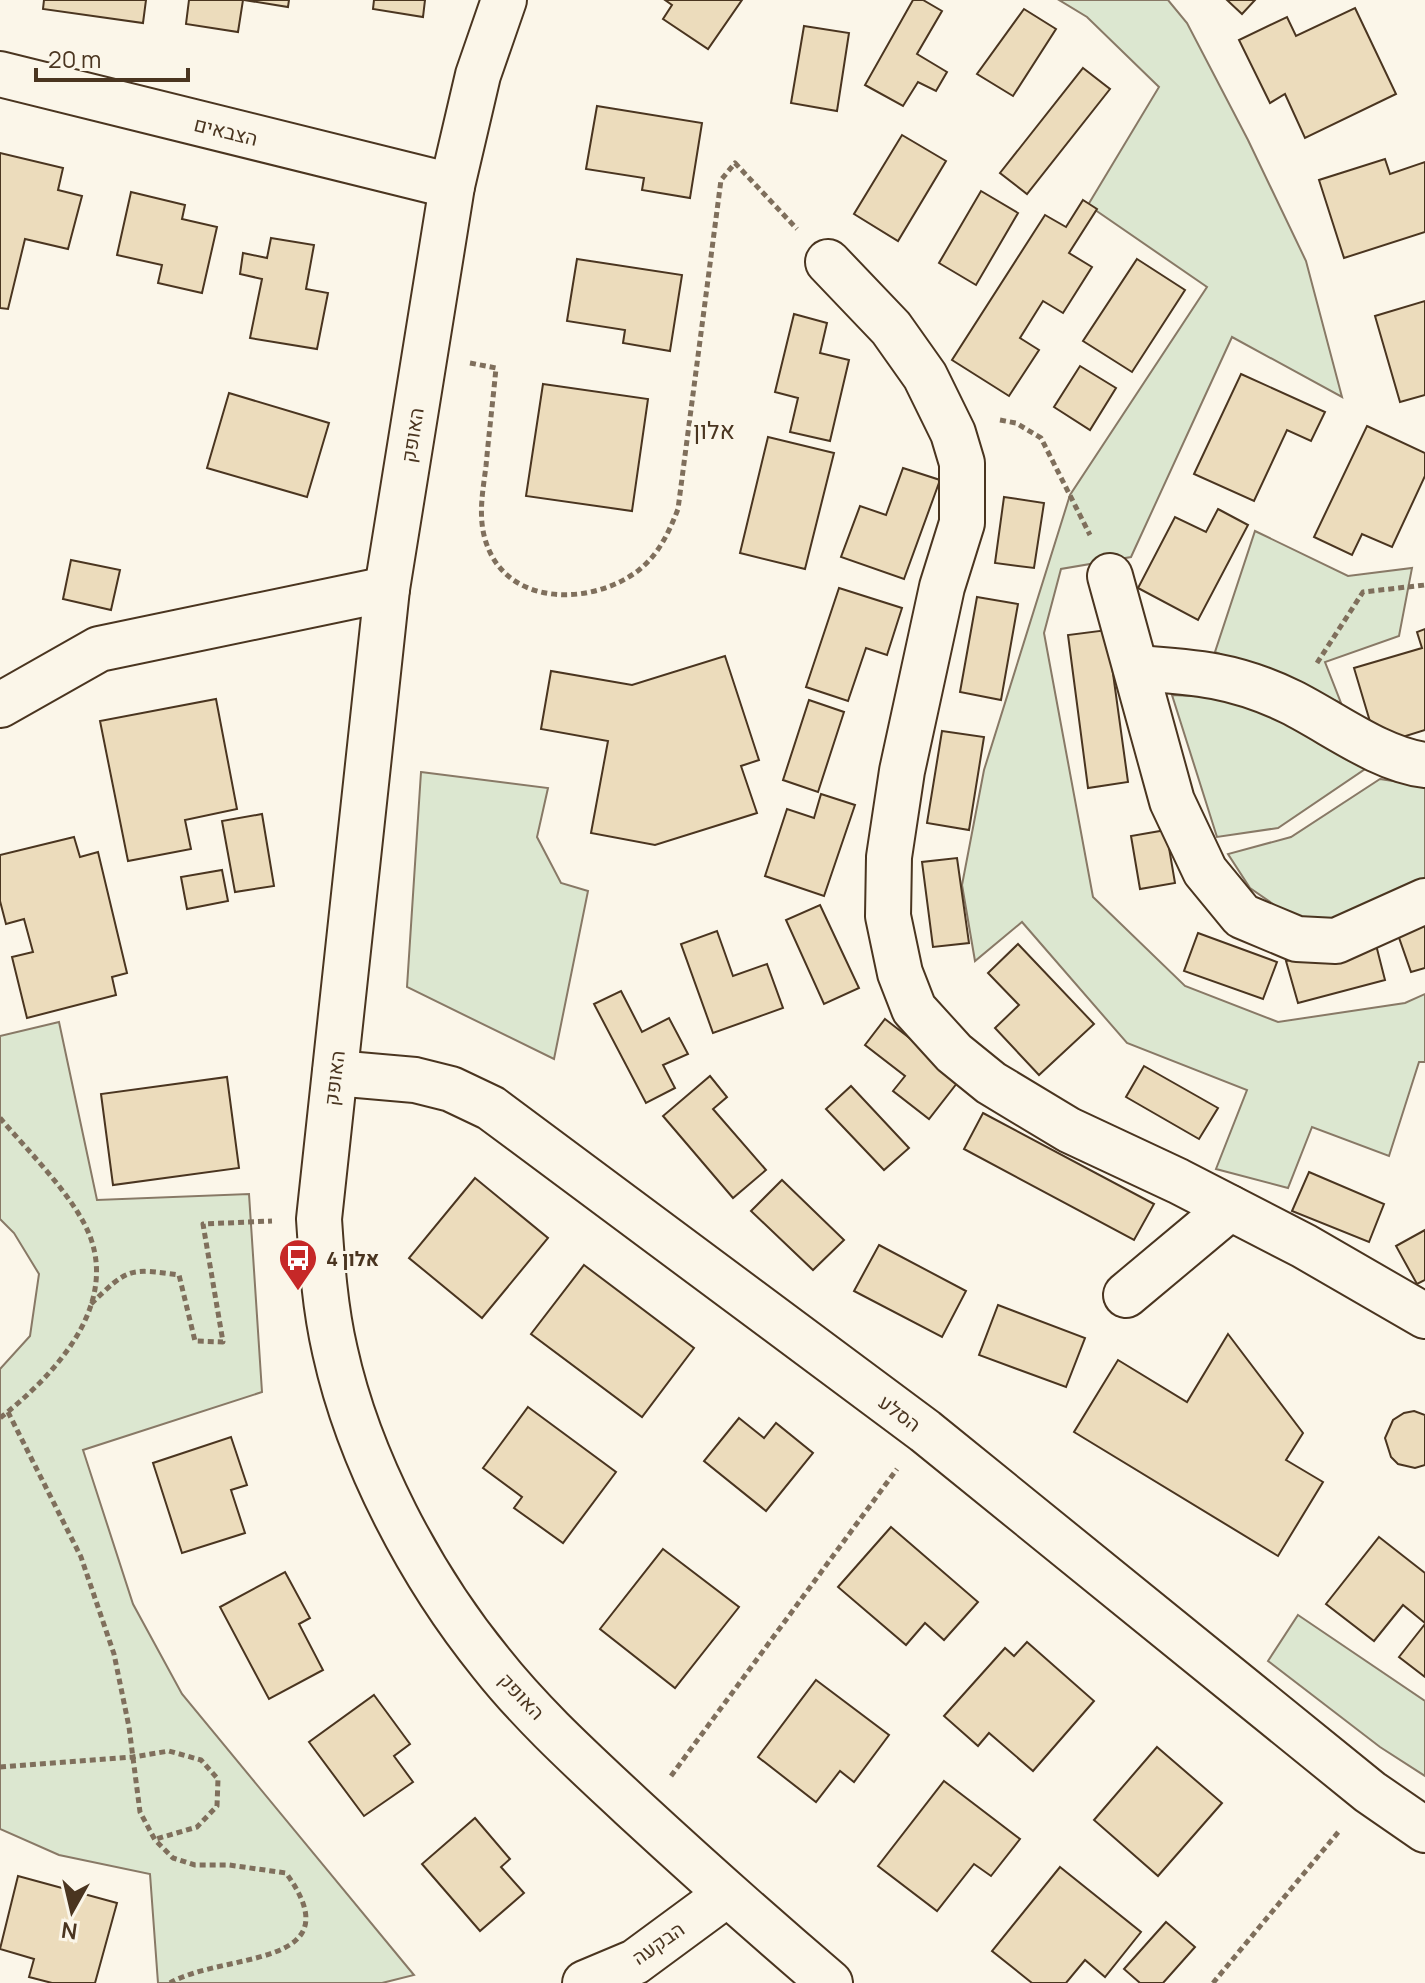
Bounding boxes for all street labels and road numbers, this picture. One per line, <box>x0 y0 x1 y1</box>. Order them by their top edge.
street label: הצבאים <box>191 110 261 152</box>
street label: האופק <box>394 405 430 465</box>
street label: האופק <box>317 1049 351 1107</box>
street label: הסלע <box>873 1388 927 1438</box>
street label: האופק <box>493 1667 551 1725</box>
street label: הבקעה <box>626 1915 690 1971</box>

